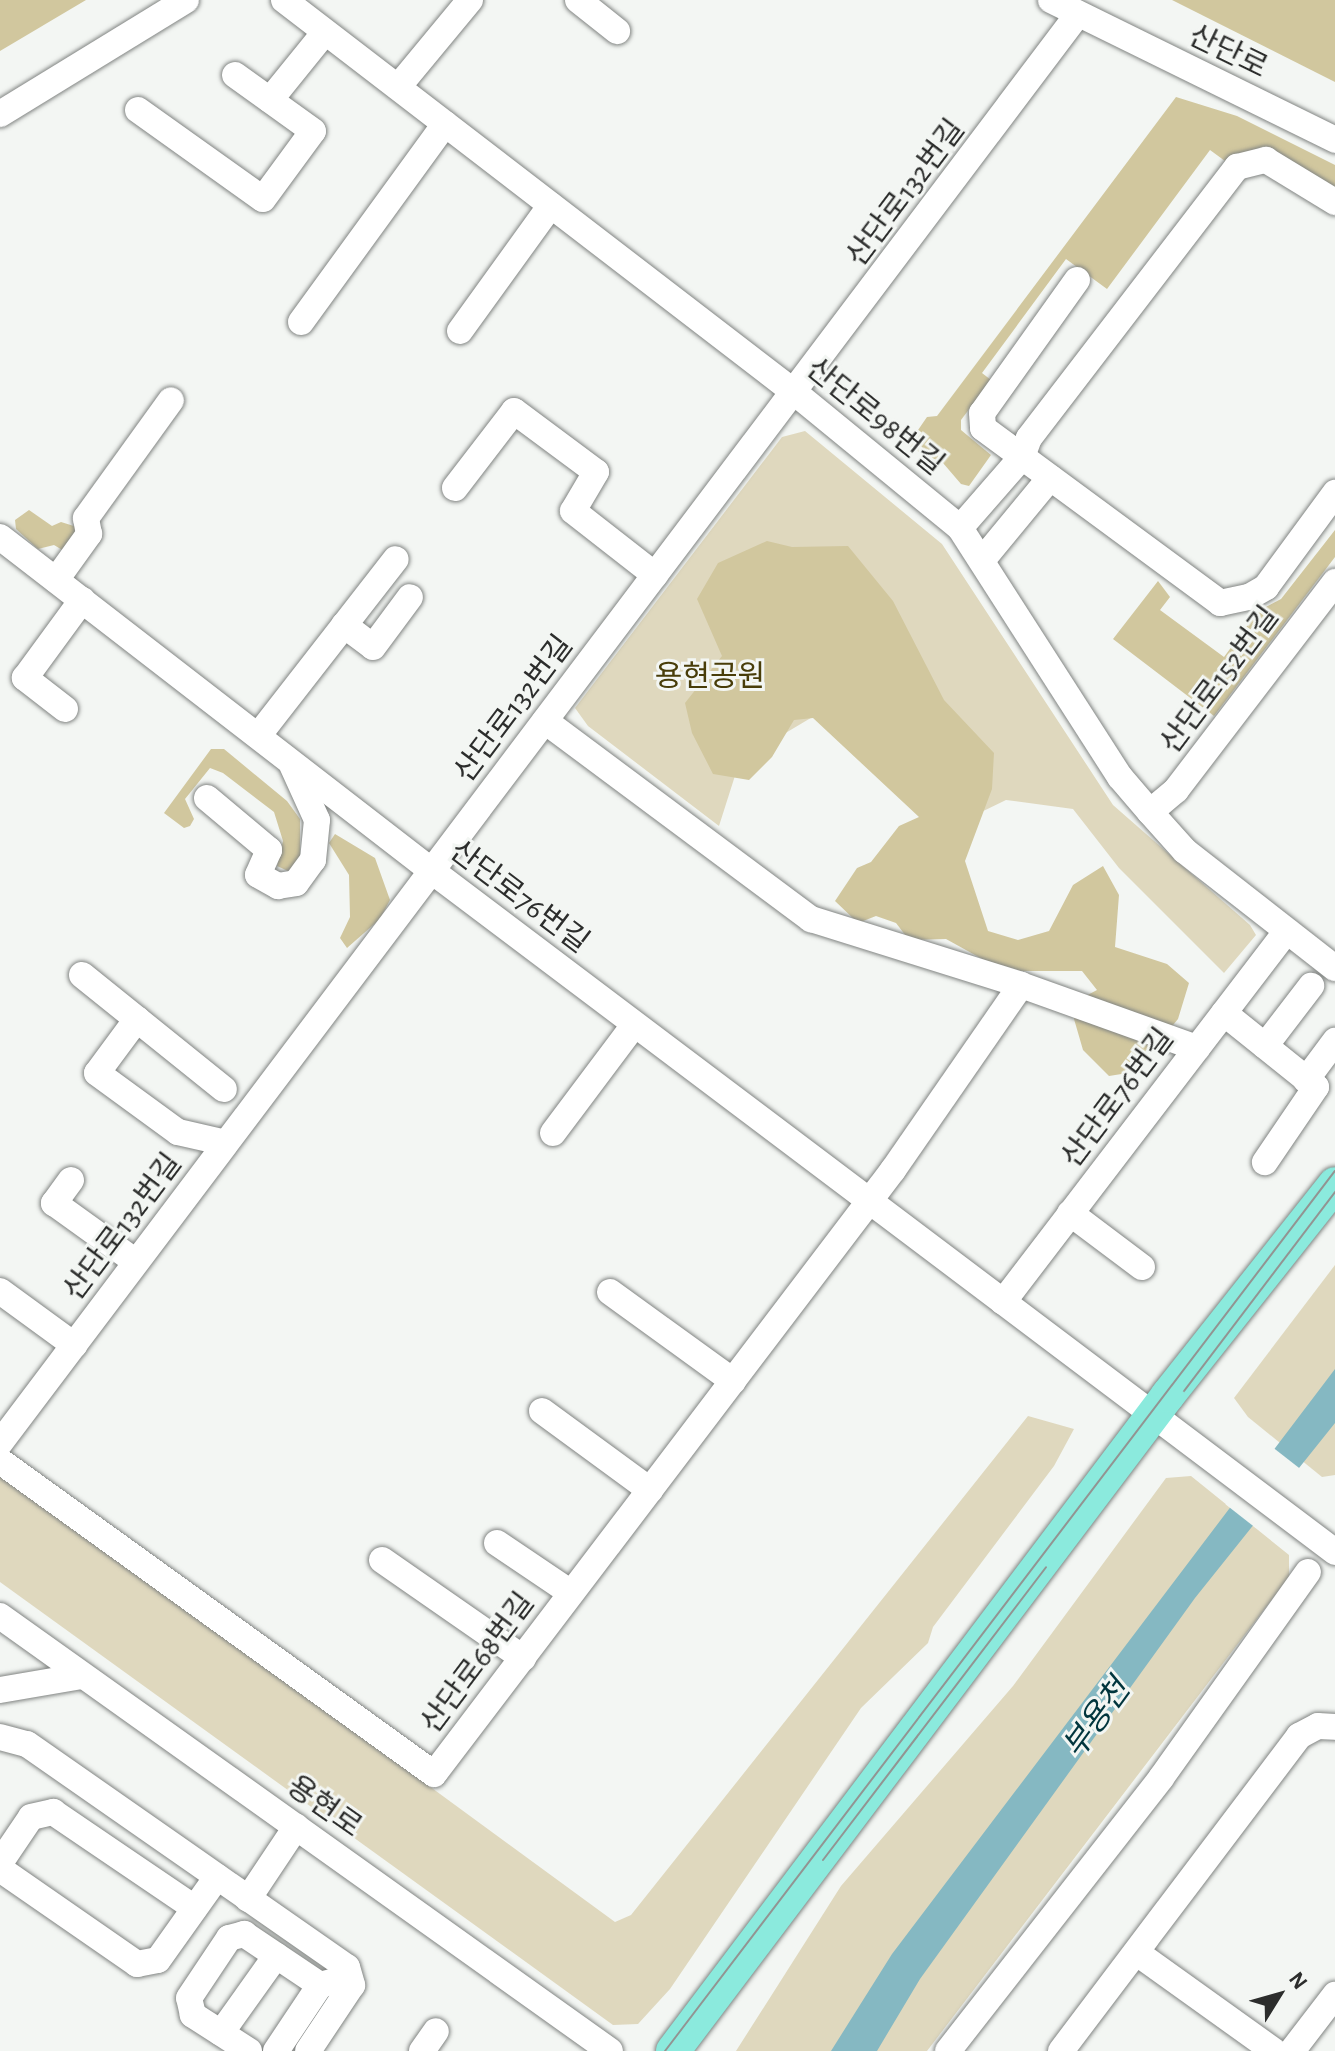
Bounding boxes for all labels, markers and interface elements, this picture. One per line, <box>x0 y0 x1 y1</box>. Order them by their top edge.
street label: 산단로 <box>1183 18 1273 86</box>
street label: 산단로132번길 <box>839 113 973 273</box>
street label: 산단로98번길 <box>799 351 951 483</box>
street label: 산단로152번길 <box>1153 599 1287 761</box>
street label: 산단로132번길 <box>447 629 581 789</box>
park label: 용현공원 <box>655 659 765 695</box>
street label: 산단로76번길 <box>442 833 596 961</box>
street label: 산단로76번길 <box>1054 1021 1182 1175</box>
street label: 산단로132번길 <box>56 1147 190 1307</box>
street label: 산단로68번길 <box>414 1586 542 1740</box>
water label: 부용천 <box>1056 1672 1138 1766</box>
street label: 용현로 <box>280 1769 368 1845</box>
north arrow <box>1239 1955 1319 2035</box>
text: N <box>1285 1968 1312 1993</box>

